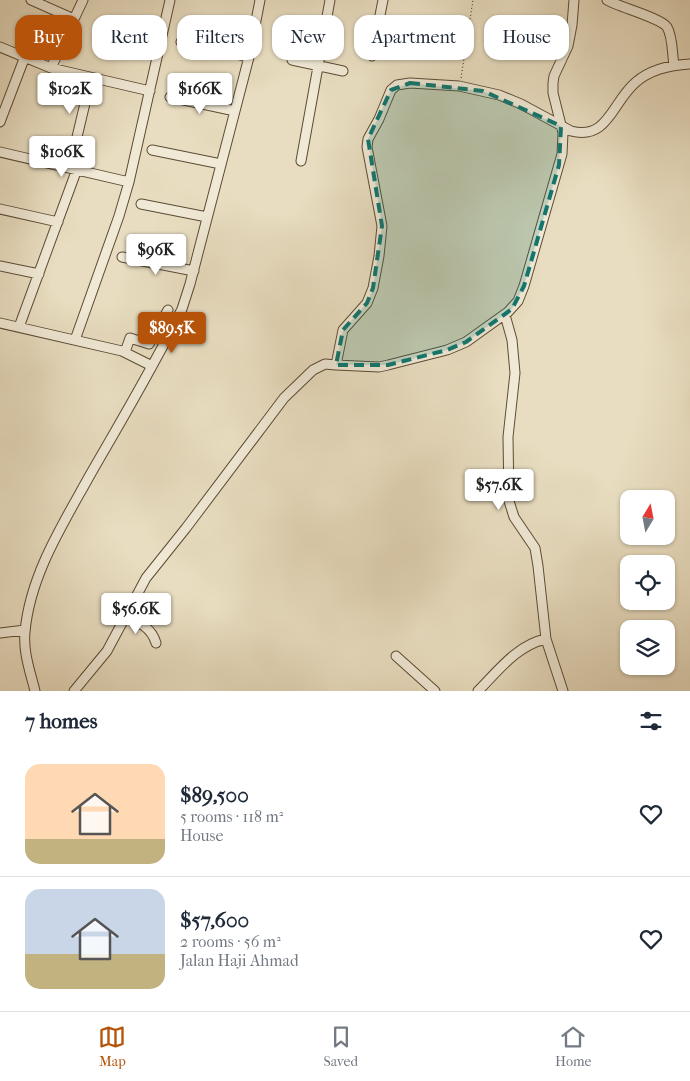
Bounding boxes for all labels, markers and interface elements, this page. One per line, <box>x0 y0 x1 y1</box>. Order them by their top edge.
chip: Buy <box>15 15 82 60</box>
chip: Rent <box>92 15 167 60</box>
chip: Filters <box>177 15 262 60</box>
chip: New <box>272 15 344 60</box>
chip: Apartment <box>354 15 474 60</box>
chip: House <box>484 15 569 60</box>
pin: $102K <box>35 72 105 115</box>
pin: $166K <box>165 72 235 115</box>
text: $102K <box>48 79 92 98</box>
text: $166K <box>178 79 222 98</box>
pin: $106K <box>27 136 97 178</box>
text: $106K <box>40 142 84 161</box>
pin: $96K <box>126 234 186 276</box>
text: $96K <box>137 240 175 259</box>
pin: $89.5K <box>131 312 213 354</box>
text: $89.5K <box>149 318 195 337</box>
pin: $57.6K <box>458 468 540 511</box>
text: $57.6K <box>476 475 522 494</box>
north arrow <box>620 490 675 545</box>
map controls <box>620 490 675 675</box>
button: locate <box>620 555 675 610</box>
pin: $56.6K <box>95 592 177 635</box>
text: $56.6K <box>112 599 160 618</box>
button: layers <box>620 620 675 675</box>
icon: filters <box>637 707 665 735</box>
text: 7 homes <box>25 709 97 733</box>
text: $89,500 <box>180 783 249 807</box>
icon: home <box>65 784 125 844</box>
icon: heart <box>637 800 665 828</box>
text: 5 rooms · 118 m² <box>180 807 283 826</box>
text: House <box>180 826 223 845</box>
text: $57,600 <box>180 908 249 932</box>
icon: home <box>65 909 125 969</box>
icon: heart <box>637 925 665 953</box>
text: 2 rooms · 56 m² <box>180 932 281 951</box>
text: Jalan Haji Ahmad <box>180 951 299 970</box>
tab: Map <box>98 1023 126 1070</box>
tab: Saved <box>323 1023 358 1070</box>
tab: Home <box>555 1023 592 1070</box>

